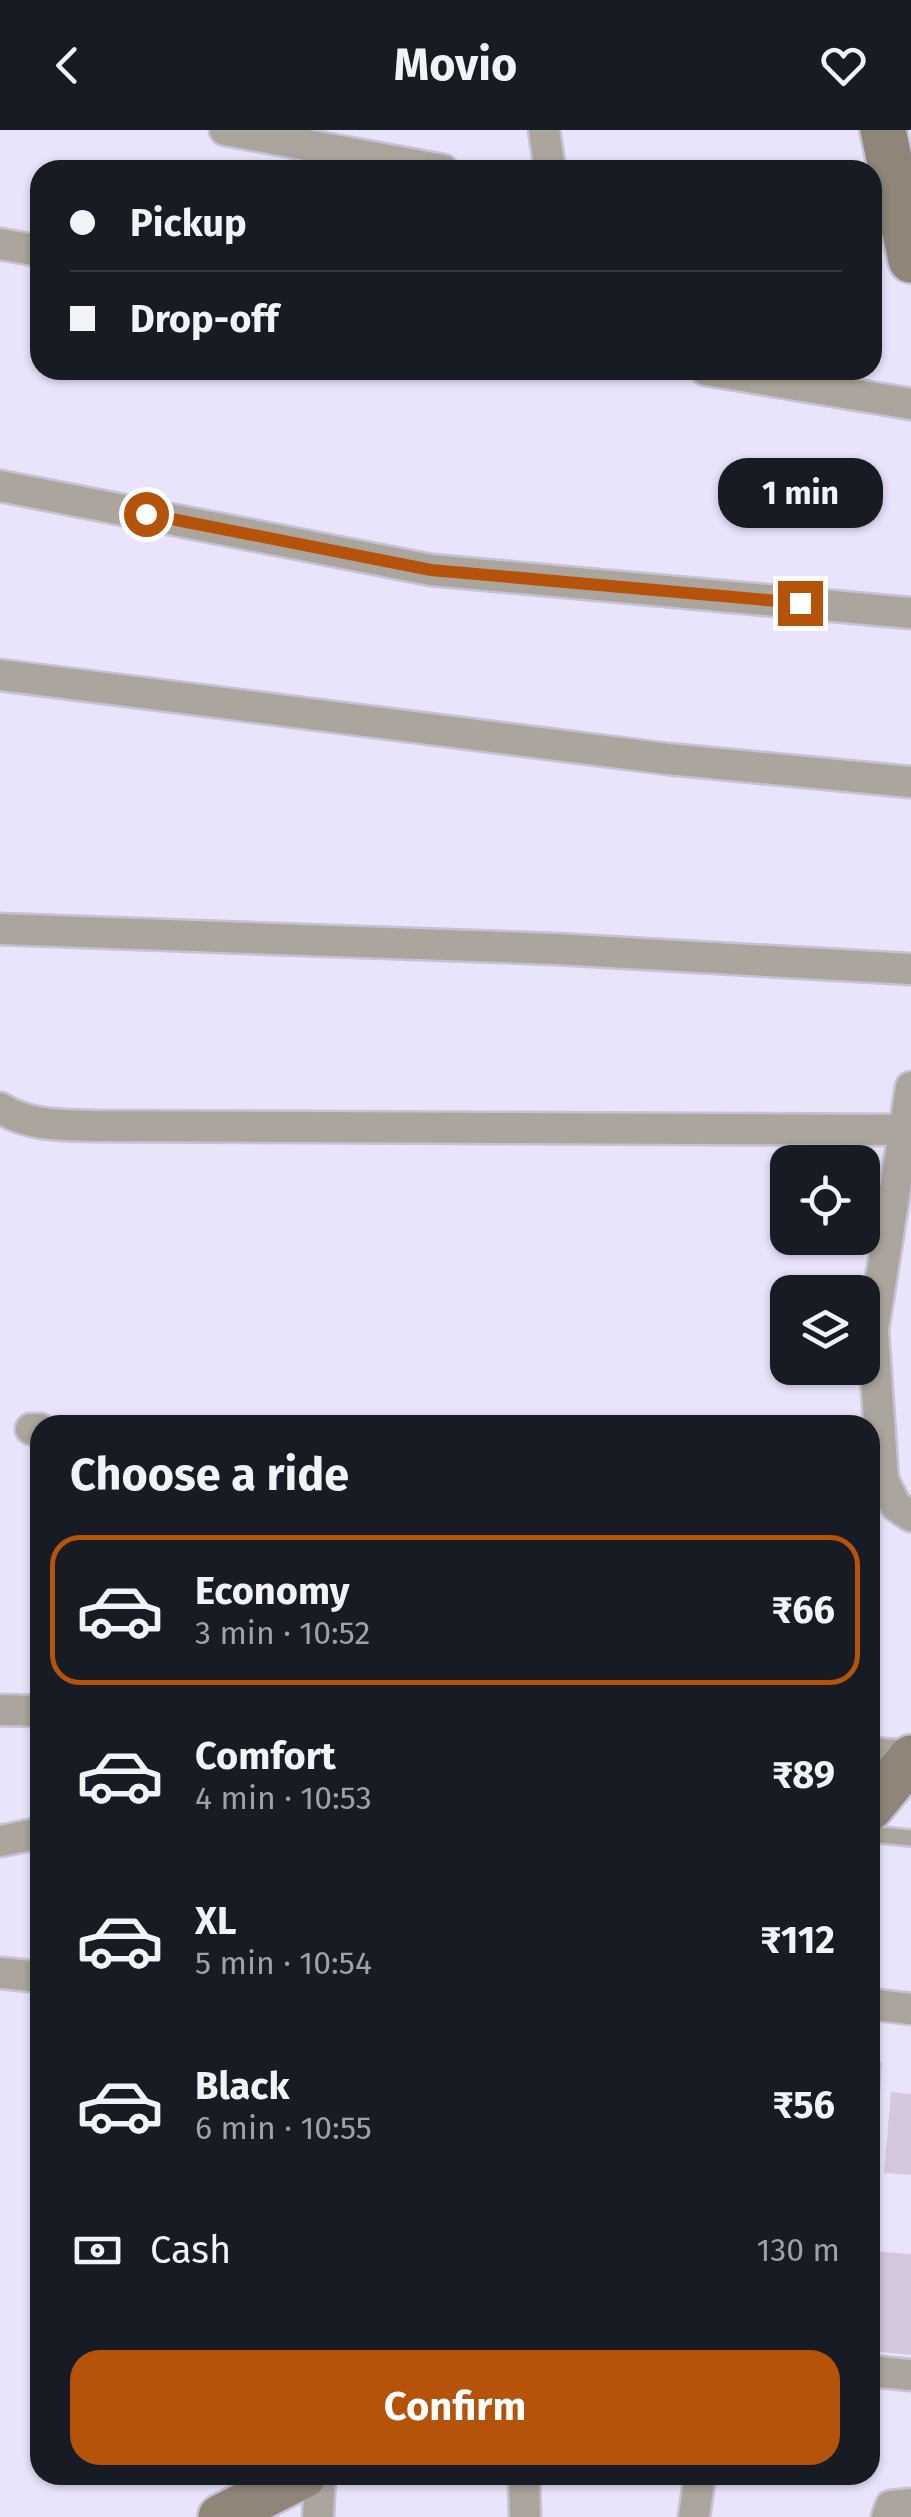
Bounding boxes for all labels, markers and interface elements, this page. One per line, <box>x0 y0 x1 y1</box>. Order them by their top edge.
icon: back <box>40 38 95 93</box>
text: Movio <box>394 38 517 92</box>
icon: heart <box>816 38 871 93</box>
text: Pickup <box>130 200 247 246</box>
text: Drop-off <box>130 296 278 342</box>
callout: 1 min <box>718 458 882 528</box>
text: 1 min <box>762 474 839 512</box>
route start <box>124 492 169 537</box>
route end <box>778 581 823 626</box>
map controls <box>770 1145 880 1385</box>
button: locate <box>770 1145 880 1255</box>
button: layers <box>770 1275 880 1385</box>
text: Choose a ride <box>70 1448 349 1502</box>
icon: car <box>75 1565 165 1655</box>
text: Economy <box>195 1568 350 1614</box>
text: ₹66 <box>772 1587 835 1633</box>
text: 3 min · 10:52 <box>195 1614 370 1652</box>
icon: car <box>75 1730 165 1820</box>
text: Comfort <box>195 1733 336 1779</box>
text: ₹89 <box>772 1752 835 1798</box>
text: 4 min · 10:53 <box>195 1779 372 1817</box>
icon: car <box>75 1895 165 1985</box>
text: XL <box>195 1898 237 1944</box>
text: ₹112 <box>760 1917 835 1963</box>
text: 5 min · 10:54 <box>195 1944 372 1982</box>
icon: car <box>75 2060 165 2150</box>
text: Black <box>195 2063 290 2109</box>
text: ₹56 <box>773 2082 835 2128</box>
text: 6 min · 10:55 <box>195 2109 372 2147</box>
icon: cash <box>70 2223 125 2278</box>
text: Cash <box>150 2227 231 2273</box>
text: 130 m <box>756 2231 840 2269</box>
button: Confirm <box>70 2350 840 2465</box>

